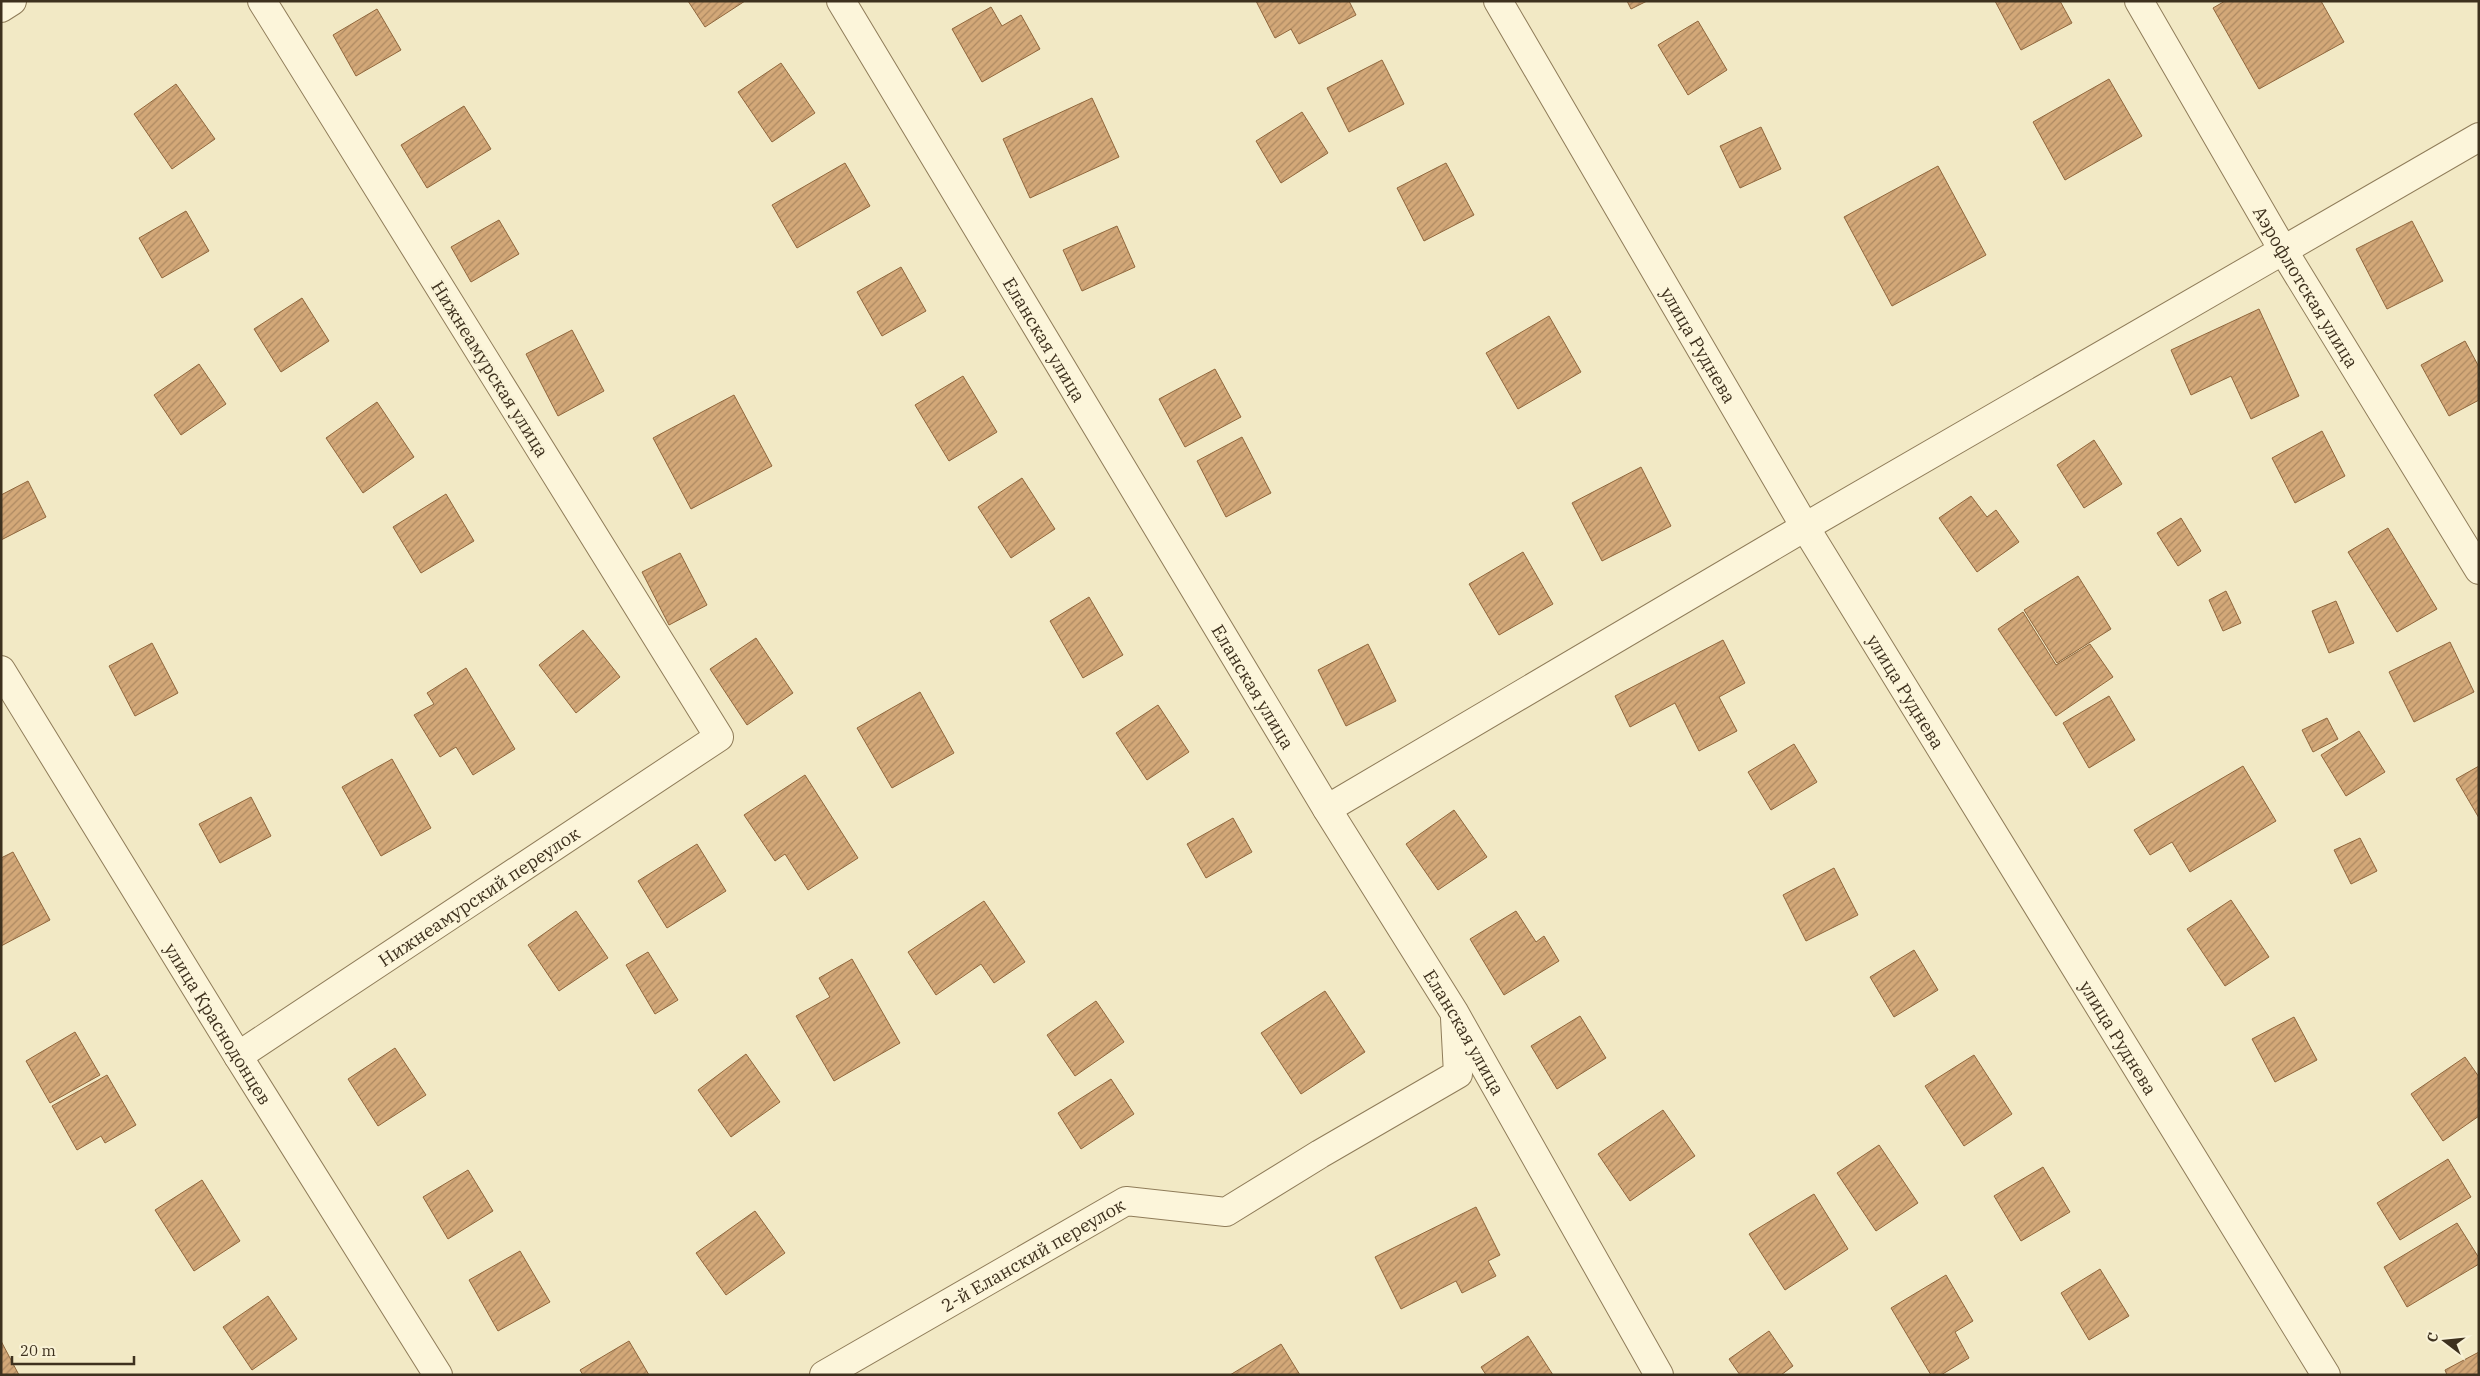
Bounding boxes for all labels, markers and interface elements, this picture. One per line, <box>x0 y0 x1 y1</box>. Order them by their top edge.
street label: Аэрофлотская улица <box>2248 202 2364 372</box>
street label: Еланская улица <box>998 273 1091 406</box>
street label: Нижнеамурская улица <box>426 277 554 462</box>
street label: улица Руднева <box>1656 283 1742 407</box>
street label: Еланская улица <box>1207 620 1300 753</box>
street label: улица Руднева <box>1862 630 1950 753</box>
street label: Нижнеамурский переулок <box>374 821 584 971</box>
street label: улица Краснодонцев <box>160 938 277 1109</box>
street label: Еланская улица <box>1419 965 1510 1099</box>
street label: улица Руднева <box>2075 976 2163 1099</box>
street label: 2-й Еланский переулок <box>937 1192 1129 1317</box>
north arrow <box>2420 1316 2470 1366</box>
text: С <box>2423 1330 2442 1344</box>
scale bar <box>12 1334 135 1366</box>
text: 20 m <box>20 1341 56 1360</box>

